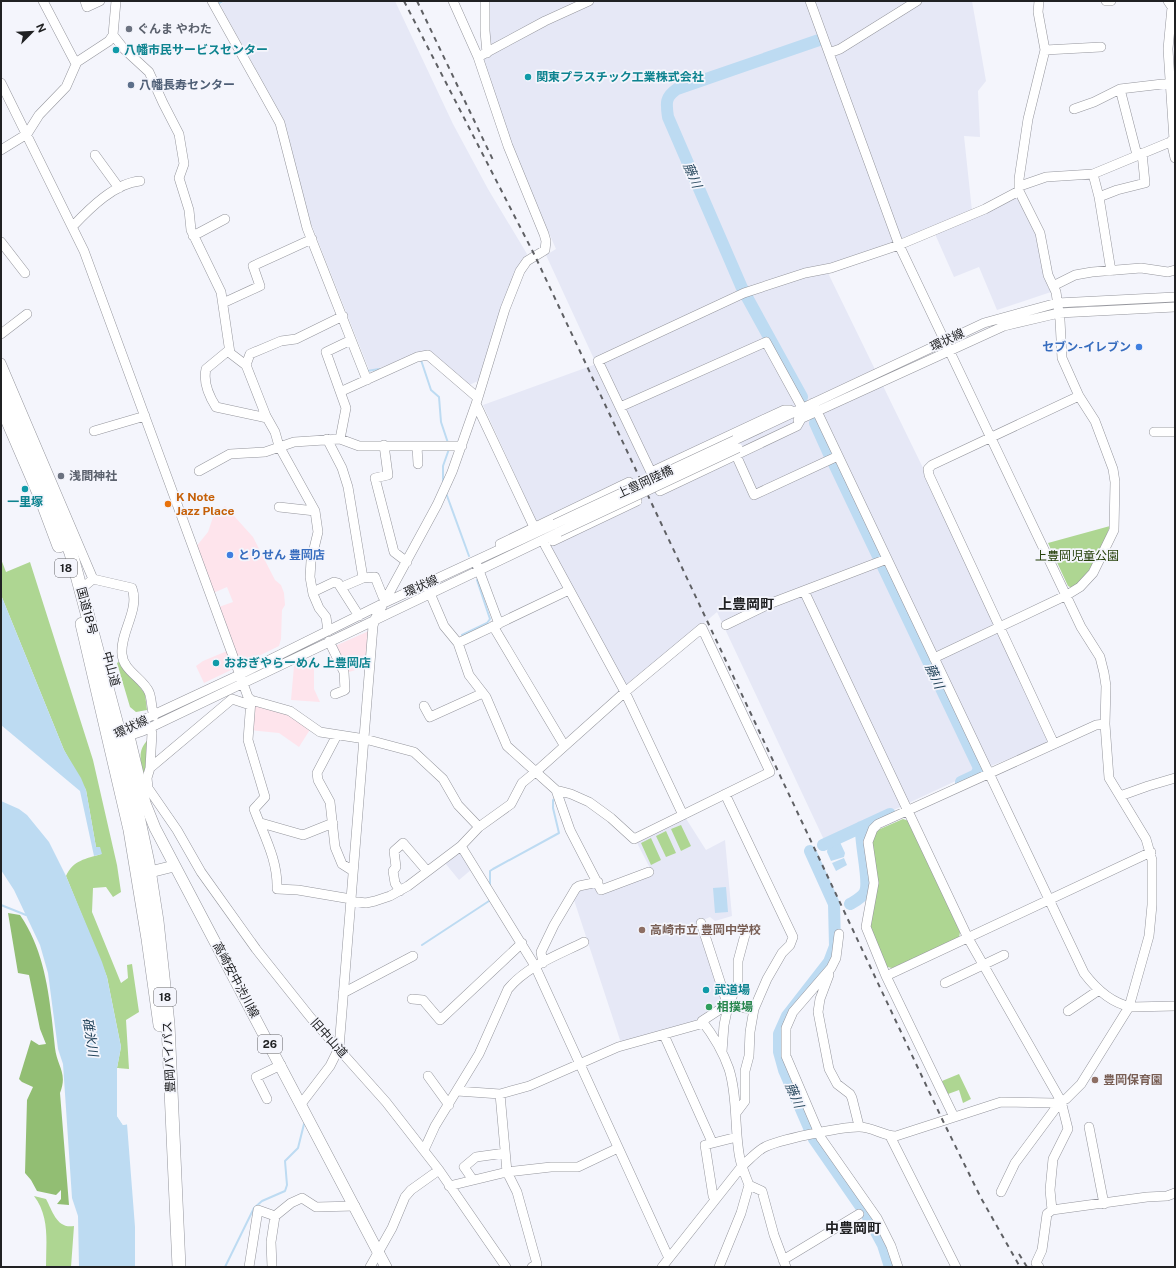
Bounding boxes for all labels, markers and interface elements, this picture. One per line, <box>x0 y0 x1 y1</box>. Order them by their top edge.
north arrow <box>12 12 52 52</box>
text: N <box>34 22 48 34</box>
place label: ぐんま やわた <box>137 22 212 36</box>
marker: ぐんま やわた <box>124 24 134 34</box>
place label: 八幡市民サービスセンター <box>124 43 268 57</box>
marker: 八幡市民サービスセンター <box>111 45 121 55</box>
place label: 関東プラスチック工業株式会社 <box>536 70 704 84</box>
marker: 関東プラスチック工業株式会社 <box>523 72 533 82</box>
place label: 八幡長寿センター <box>139 78 235 92</box>
marker: 八幡長寿センター <box>126 80 136 90</box>
water label: 藤川 <box>681 160 705 192</box>
street label: 環状線 <box>928 326 966 354</box>
place label: セブン-イレブン <box>1042 340 1131 354</box>
marker: セブン-イレブン <box>1134 342 1144 352</box>
street label: 上豊岡陸橋 <box>615 463 675 501</box>
place label: 浅間神社 <box>69 469 117 483</box>
marker: 浅間神社 <box>56 471 66 481</box>
marker: 一里塚 <box>20 484 30 494</box>
place label: K Note Jazz Place <box>176 490 234 518</box>
place label: 一里塚 <box>7 495 43 509</box>
marker: K Note Jazz Place <box>163 499 173 509</box>
place label: とりせん 豊岡店 <box>238 548 325 562</box>
park label: 上豊岡児童公園 <box>1035 549 1119 563</box>
marker: とりせん 豊岡店 <box>225 550 235 560</box>
road number: 18 <box>55 559 77 577</box>
street label: 環状線 <box>402 572 440 600</box>
street label: 国道18号 <box>74 586 100 636</box>
district label: 上豊岡町 <box>718 596 774 612</box>
street label: 中山道 <box>100 650 122 688</box>
place label: おおぎやらーめん 上豊岡店 <box>224 656 371 670</box>
marker: おおぎやらーめん 上豊岡店 <box>211 658 221 668</box>
water label: 藤川 <box>922 661 948 693</box>
street label: 環状線 <box>112 713 150 741</box>
place label: 高崎市立 豊岡中学校 <box>650 923 761 937</box>
marker: 高崎市立 豊岡中学校 <box>637 925 647 935</box>
street label: 高崎安中渋川線 <box>210 940 262 1020</box>
place label: 武道場 <box>714 983 750 997</box>
marker: 武道場 <box>701 985 711 995</box>
road number: 18 <box>154 988 176 1006</box>
place label: 相撲場 <box>717 1000 753 1014</box>
marker: 相撲場 <box>704 1002 714 1012</box>
street label: 旧中山道 <box>308 1015 350 1061</box>
water label: 碓氷川 <box>80 1017 101 1059</box>
street label: 豊岡バイパス <box>160 1021 178 1093</box>
road number: 26 <box>258 1035 282 1053</box>
place label: 豊岡保育園 <box>1103 1073 1163 1087</box>
marker: 豊岡保育園 <box>1090 1075 1100 1085</box>
water label: 藤川 <box>783 1080 807 1112</box>
district label: 中豊岡町 <box>825 1220 881 1236</box>

